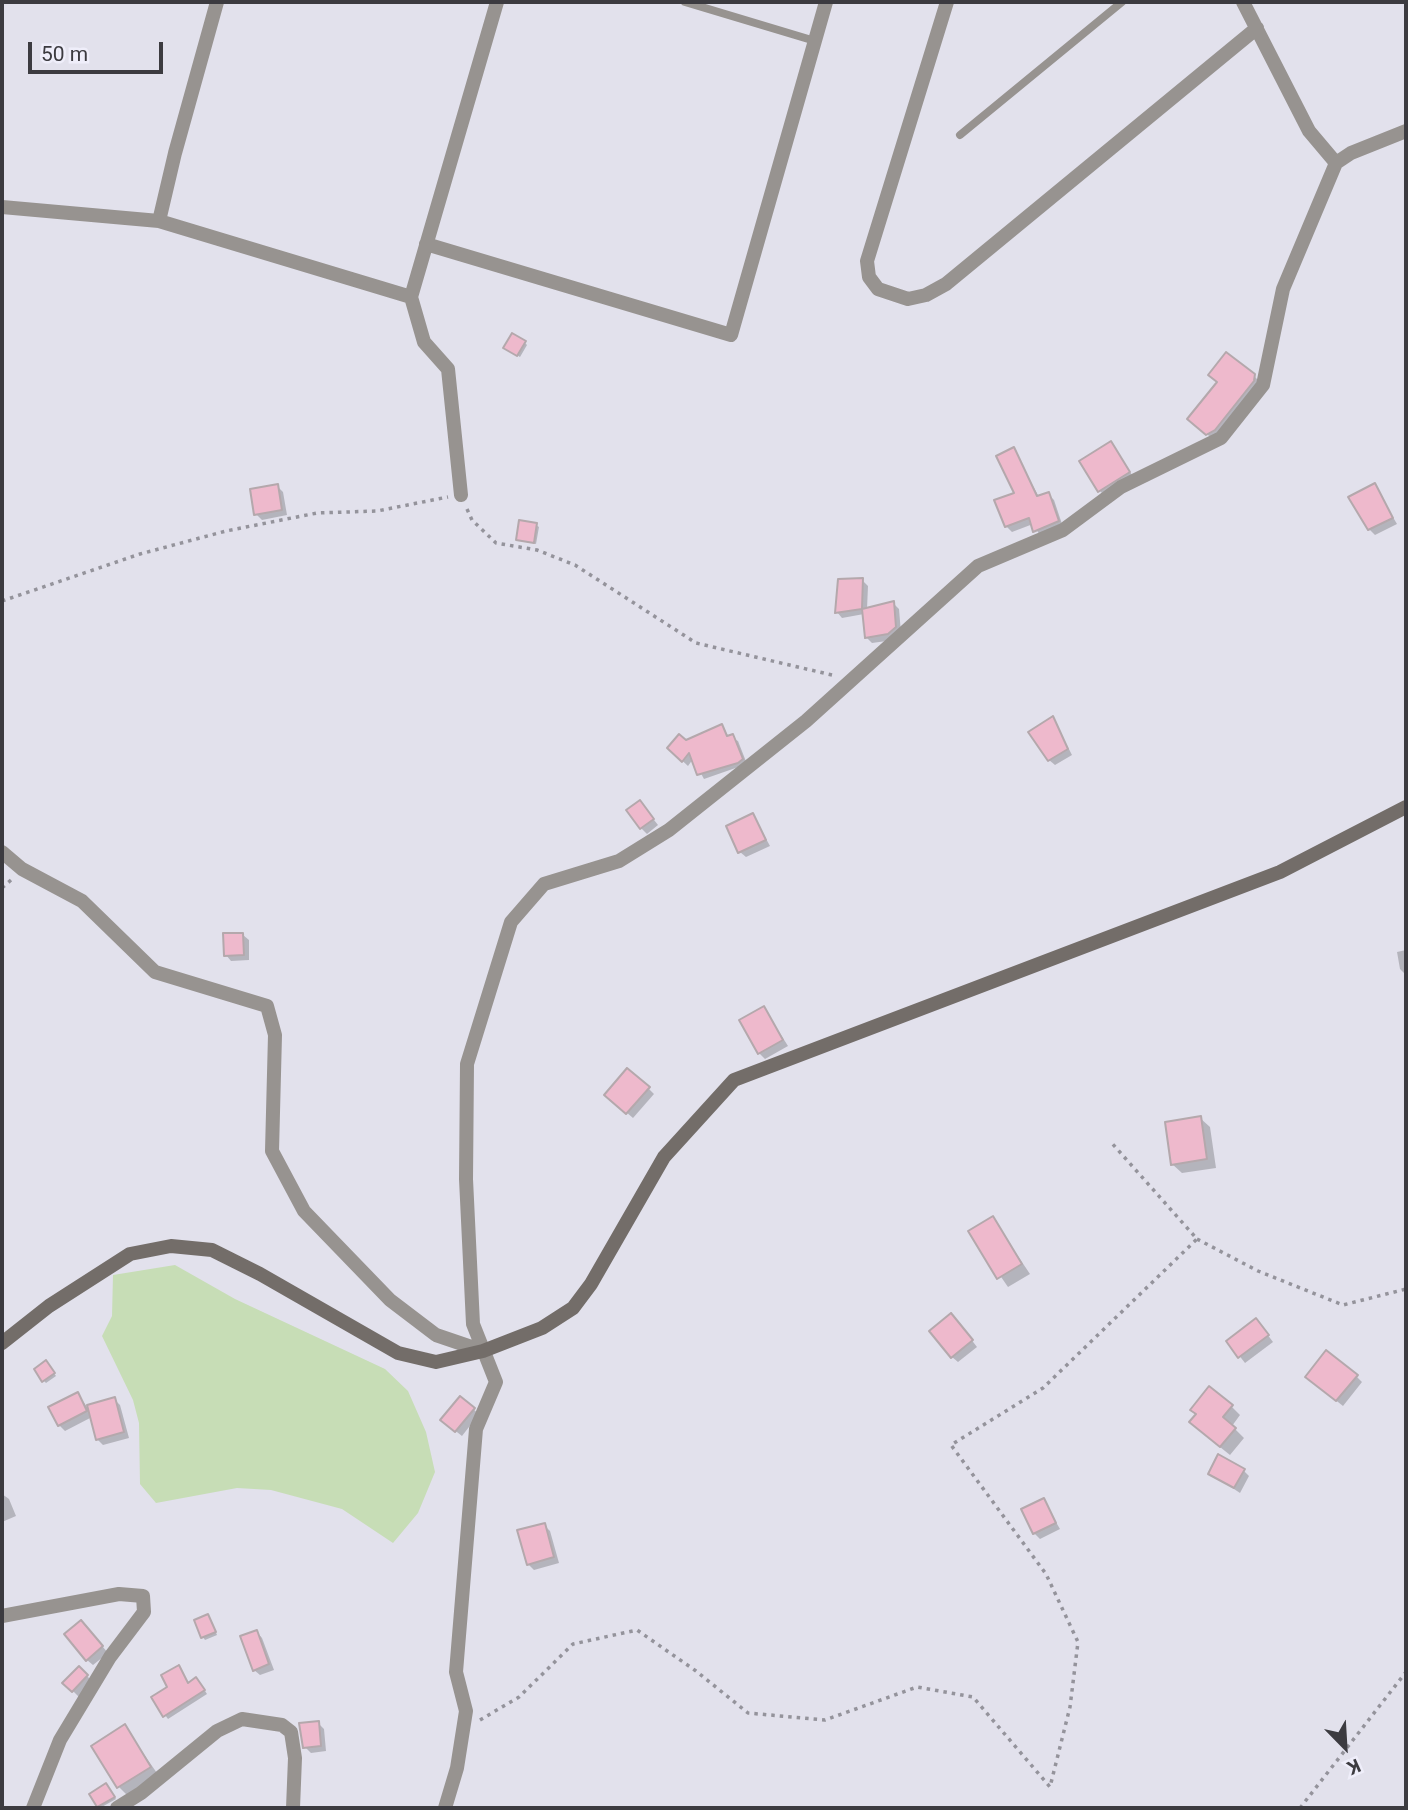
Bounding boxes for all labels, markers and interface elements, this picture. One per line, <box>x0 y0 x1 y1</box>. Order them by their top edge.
scale bar <box>32 28 166 72</box>
text: 50 m <box>41 42 88 66</box>
north arrow <box>1310 1712 1380 1782</box>
text: K <box>1344 1754 1364 1780</box>

